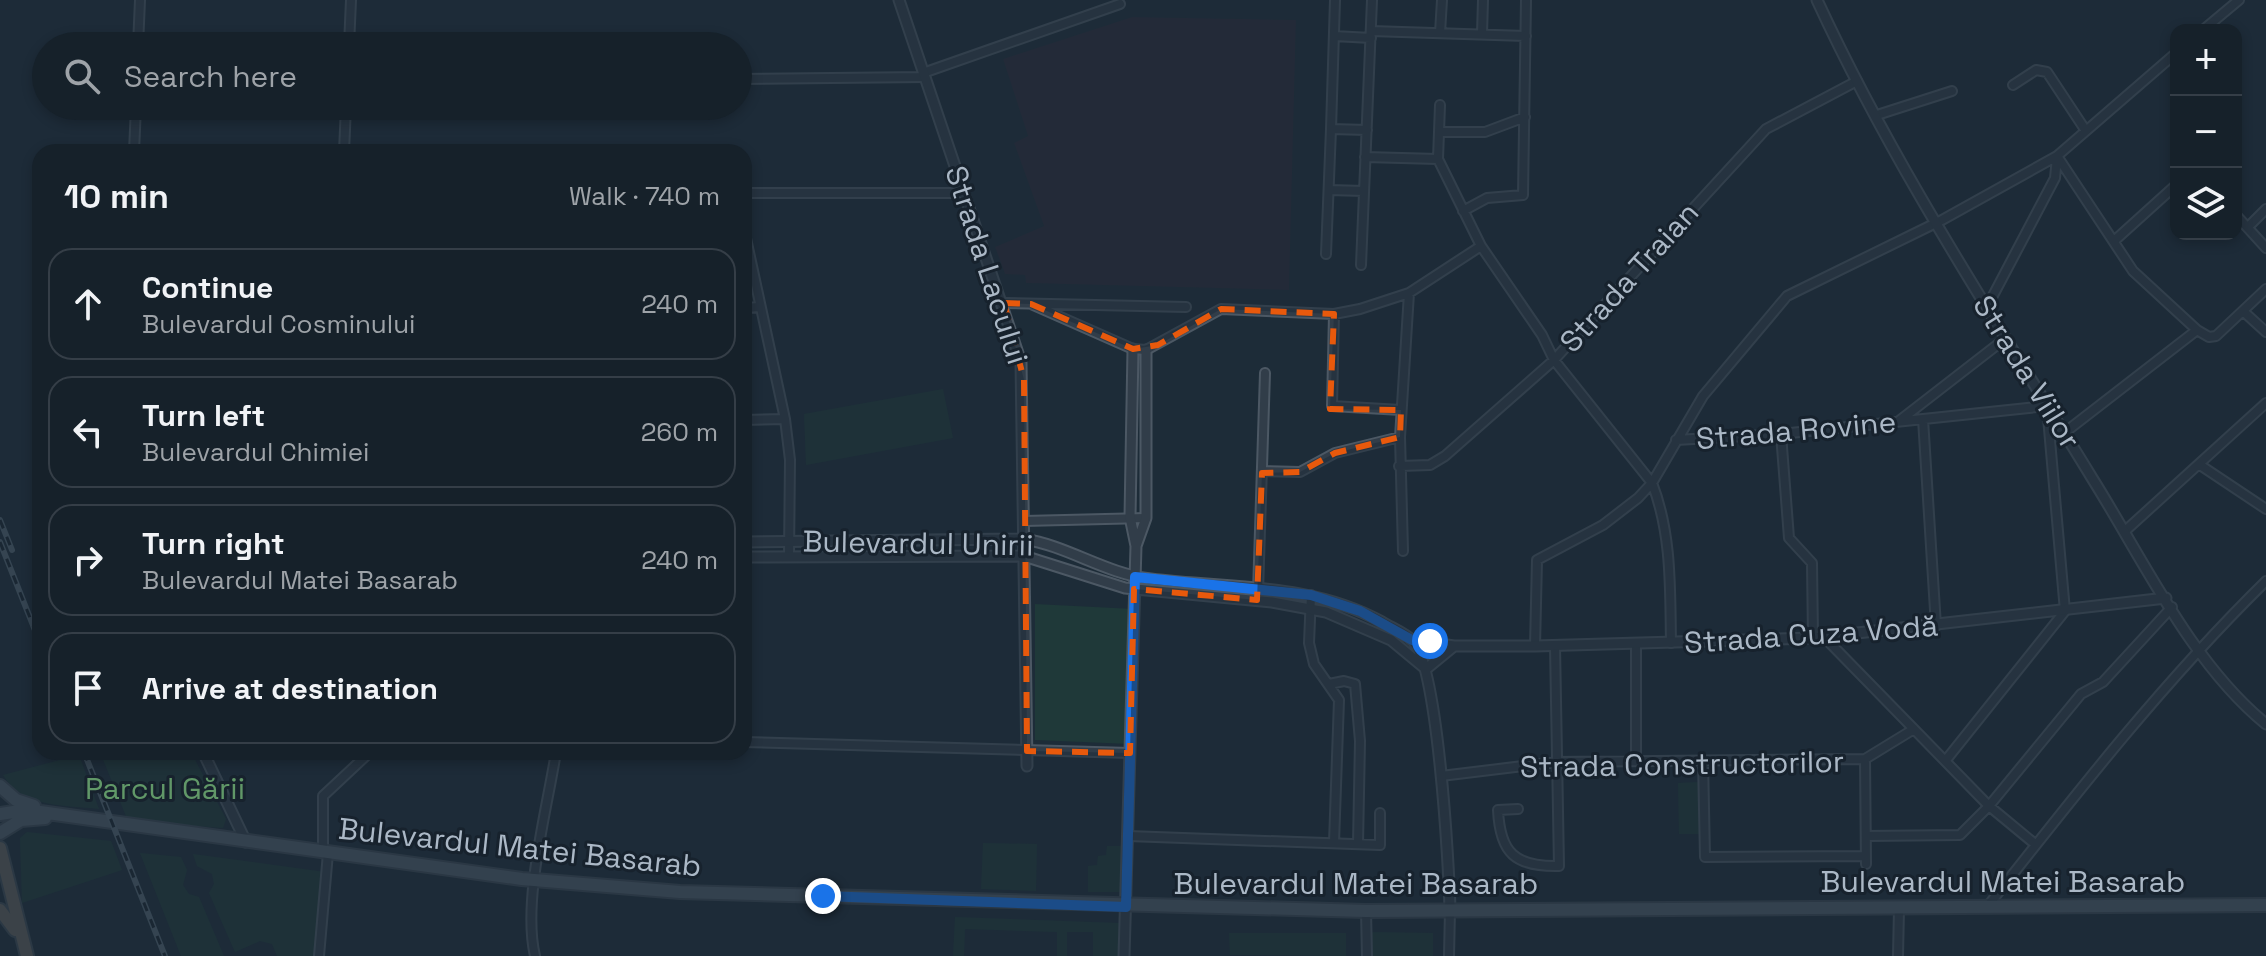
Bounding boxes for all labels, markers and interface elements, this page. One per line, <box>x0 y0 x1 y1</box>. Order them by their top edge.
map controls <box>2170 24 2242 240</box>
button: + <box>2170 24 2242 96</box>
search box <box>32 32 752 120</box>
icon: search <box>60 54 104 98</box>
text: Search here <box>124 57 297 96</box>
button: − <box>2170 96 2242 168</box>
street label: Strada Lacului <box>937 161 1037 369</box>
button: layers <box>2170 168 2242 240</box>
text: 10 min <box>64 175 169 218</box>
text: Walk · 740 m <box>569 179 720 213</box>
street label: Strada Traian <box>1551 193 1707 361</box>
text: Continue <box>142 268 273 307</box>
icon: ahead <box>66 282 110 326</box>
text: 240 m <box>641 287 718 321</box>
street label: Strada Viilor <box>1964 288 2090 456</box>
text: Bulevardul Cosminului <box>142 307 415 341</box>
text: Turn left <box>142 396 265 435</box>
street label: Strada Rovine <box>1694 402 1898 458</box>
icon: left <box>66 410 110 454</box>
text: 260 m <box>641 415 718 449</box>
text: Bulevardul Chimiei <box>142 435 369 469</box>
street label: Bulevardul Unirii <box>802 521 1034 565</box>
text: Turn right <box>142 524 285 563</box>
icon: right <box>66 538 110 582</box>
text: 240 m <box>641 543 718 577</box>
text: Bulevardul Matei Basarab <box>142 563 458 597</box>
street label: Strada Cuza Vodă <box>1683 606 1939 662</box>
route start <box>1412 623 1448 659</box>
icon: arrive <box>66 666 110 710</box>
text: Arrive at destination <box>142 669 438 708</box>
street label: Strada Constructorilor <box>1520 742 1844 786</box>
park label: Parcul Gării <box>85 769 245 808</box>
street label: Bulevardul Matei Basarab <box>337 809 703 885</box>
street label: Bulevardul Matei Basarab <box>1821 862 2185 901</box>
street label: Bulevardul Matei Basarab <box>1174 864 1538 903</box>
route end <box>805 878 841 914</box>

